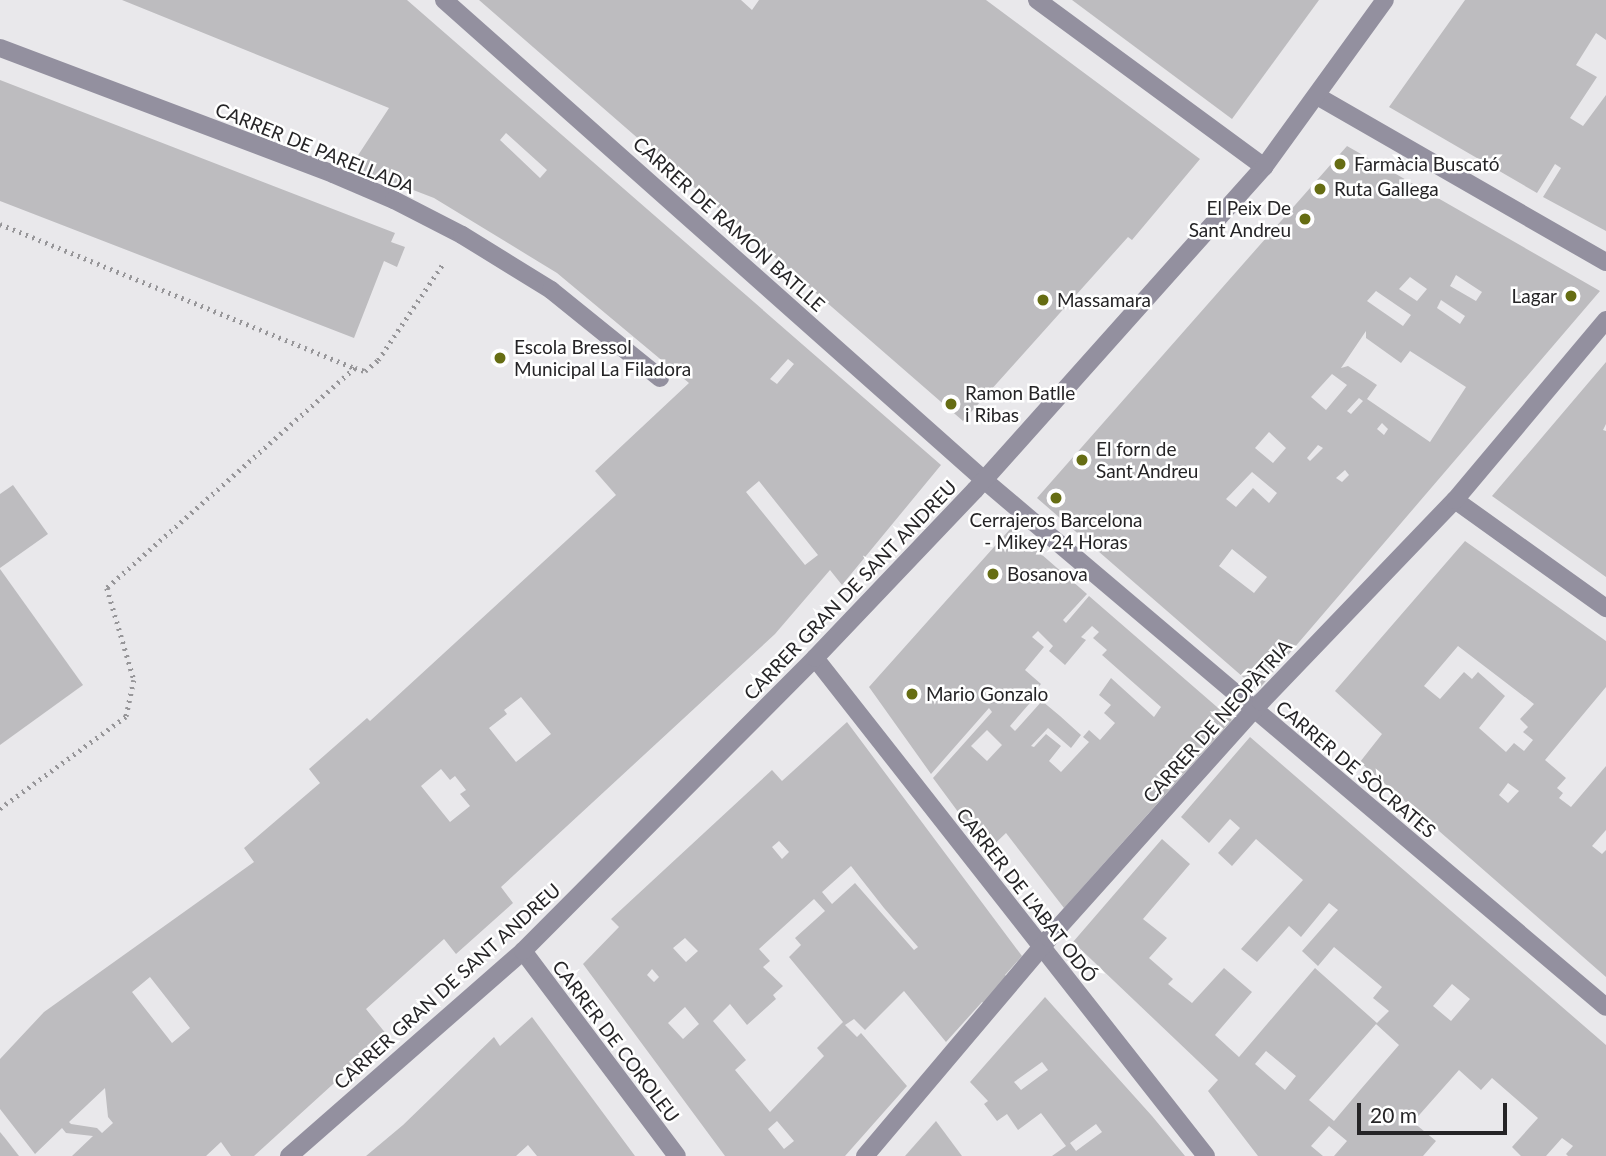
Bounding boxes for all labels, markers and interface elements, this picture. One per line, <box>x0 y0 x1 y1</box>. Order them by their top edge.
street label: CARRER DE PARELLADA <box>212 98 418 198</box>
street label: CARRER DE RAMON BATLLE <box>629 132 829 316</box>
place label: Farmàcia Buscató <box>1354 153 1500 175</box>
marker: Farmàcia Buscató <box>1332 156 1348 172</box>
place label: Ruta Gallega <box>1334 178 1439 200</box>
marker: Ruta Gallega <box>1312 181 1328 197</box>
place label: El Peix De Sant Andreu <box>1188 197 1291 241</box>
marker: El Peix De Sant Andreu <box>1297 211 1313 227</box>
place label: Lagar <box>1512 285 1557 307</box>
marker: Lagar <box>1563 288 1579 304</box>
place label: Massamara <box>1057 289 1151 311</box>
marker: Massamara <box>1035 292 1051 308</box>
place label: Escola Bressol Municipal La Filadora <box>514 336 691 380</box>
marker: Escola Bressol Municipal La Filadora <box>492 350 508 366</box>
place label: Ramon Batlle i Ribas <box>965 382 1075 426</box>
marker: Ramon Batlle i Ribas <box>943 396 959 412</box>
place label: El forn de Sant Andreu <box>1096 438 1199 482</box>
marker: El forn de Sant Andreu <box>1074 452 1090 468</box>
street label: CARRER GRAN DE SANT ANDREU <box>738 475 962 705</box>
marker: Cerrajeros Barcelona - Mikey 24 Horas <box>1048 490 1064 506</box>
place label: Cerrajeros Barcelona - Mikey 24 Horas <box>970 509 1142 553</box>
place label: Bosanova <box>1007 563 1088 585</box>
marker: Bosanova <box>985 566 1001 582</box>
street label: CARRER DE NEOPÀTRIA <box>1138 635 1296 807</box>
place label: Mario Gonzalo <box>926 683 1048 705</box>
marker: Mario Gonzalo <box>904 686 920 702</box>
street label: CARRER DE SÒCRATES <box>1271 695 1441 843</box>
street label: CARRER DE L'ABAT ODÓ <box>952 803 1102 987</box>
street label: CARRER GRAN DE SANT ANDREU <box>329 878 565 1094</box>
street label: CARRER DE COROLEU <box>548 956 684 1126</box>
scale bar <box>1361 1090 1512 1134</box>
text: 20 m <box>1370 1102 1417 1127</box>

